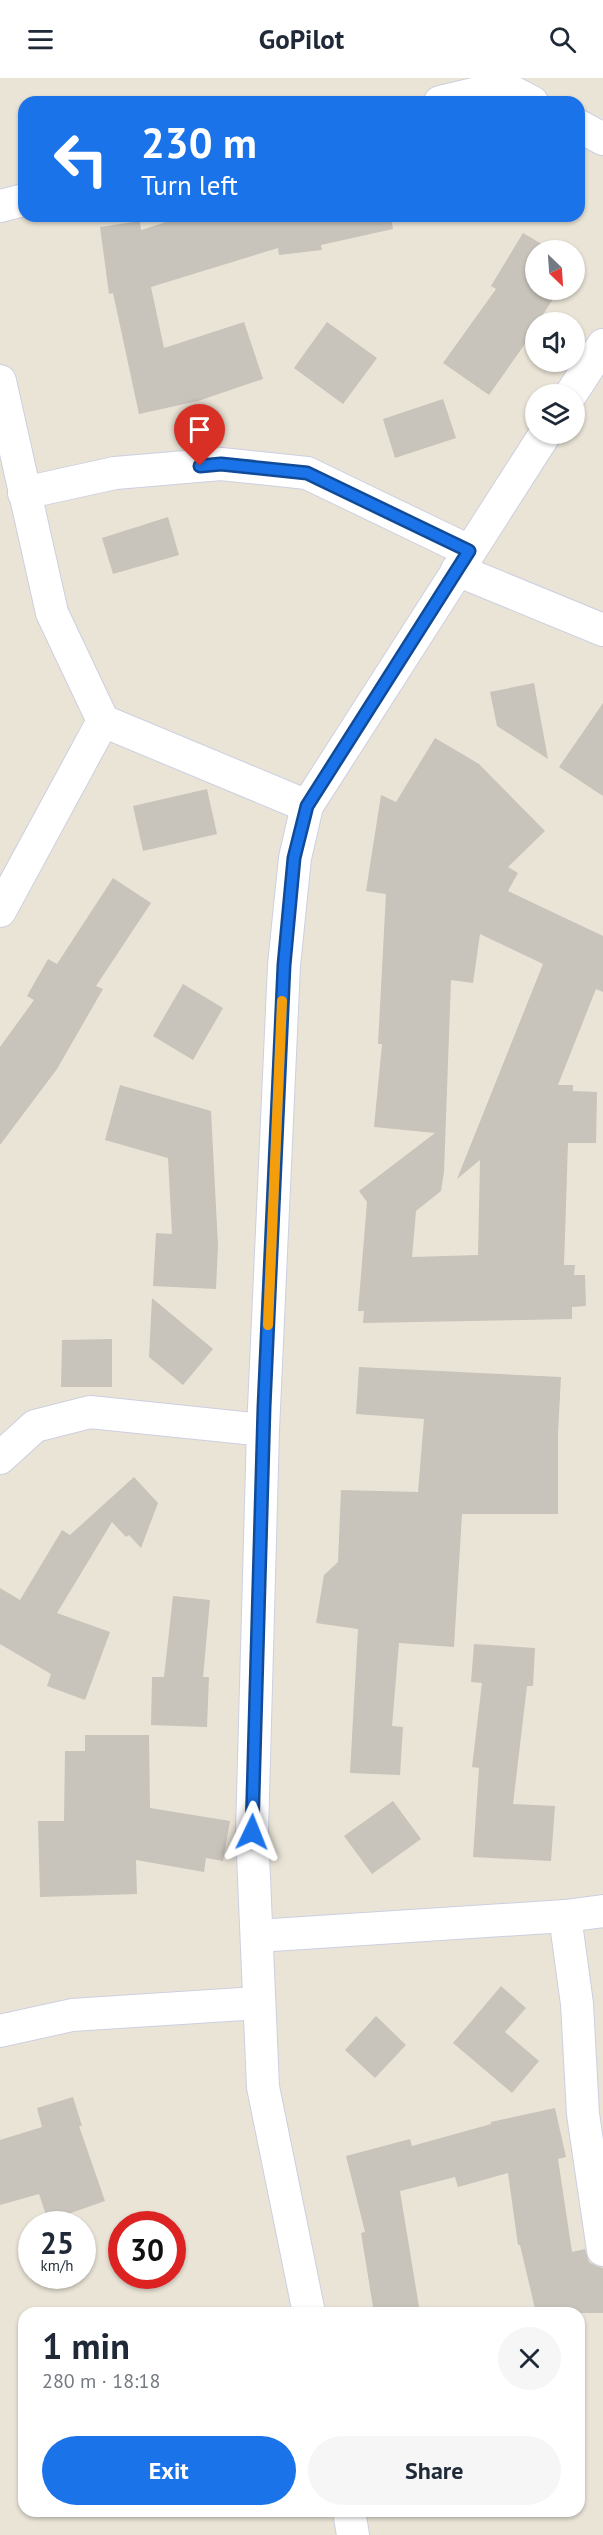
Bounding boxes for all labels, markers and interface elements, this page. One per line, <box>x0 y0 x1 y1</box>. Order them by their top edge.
text: GoPilot <box>259 22 344 56</box>
icon: menu <box>24 23 57 56</box>
icon: search <box>546 23 579 56</box>
text: 230 m <box>141 115 257 170</box>
icon: left <box>42 120 120 198</box>
text: Turn left <box>141 168 238 202</box>
north arrow <box>525 240 585 300</box>
map controls <box>525 240 585 444</box>
button: sound <box>525 312 585 372</box>
button: layers <box>525 384 585 444</box>
pin <box>174 404 225 466</box>
icon: arrive <box>183 413 216 446</box>
position arrow <box>220 1800 284 1864</box>
speed limit sign: 30 <box>108 2211 186 2289</box>
text: 25 <box>40 2223 74 2262</box>
text: km/h <box>41 2256 73 2275</box>
text: 1 min <box>42 2322 130 2369</box>
button: close <box>498 2327 561 2390</box>
text: 280 m · 18:18 <box>42 2368 160 2394</box>
button: Exit <box>42 2436 296 2505</box>
button: Share <box>308 2436 561 2505</box>

